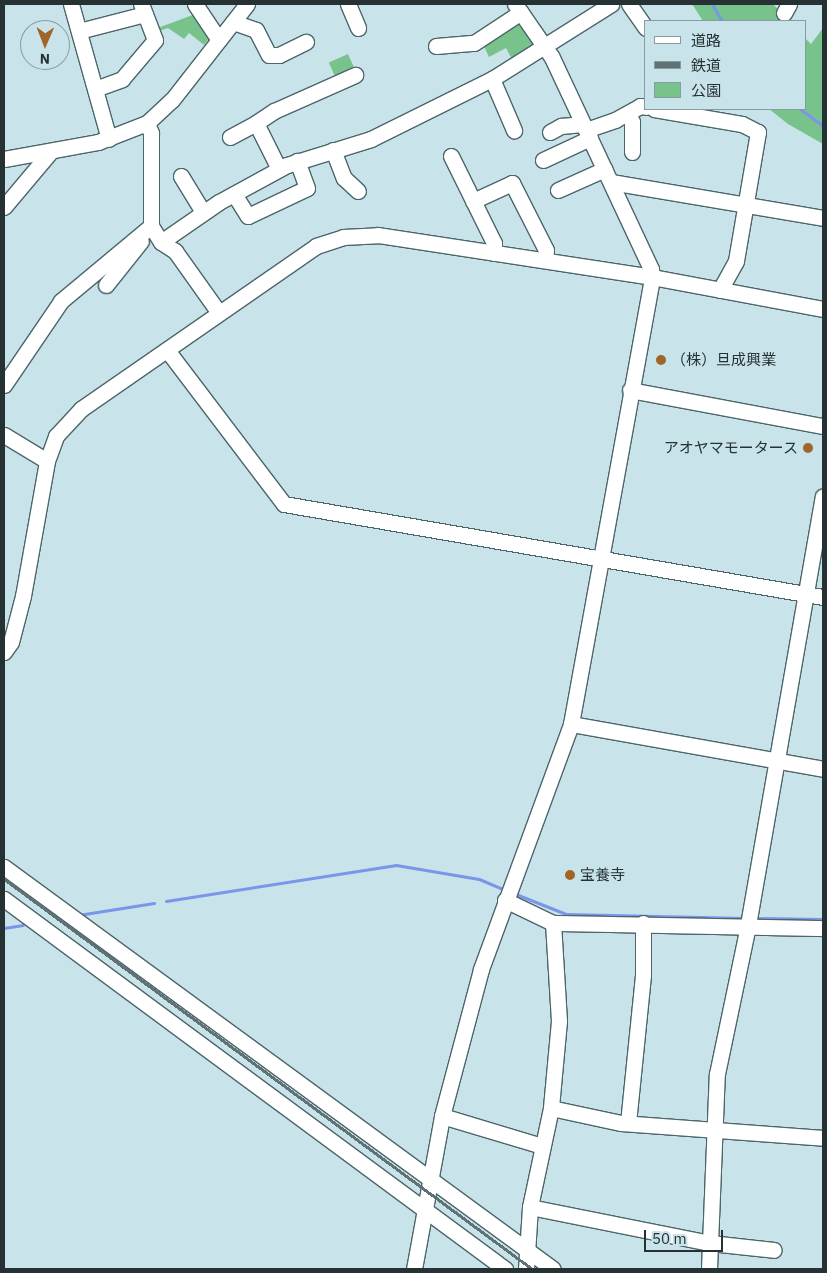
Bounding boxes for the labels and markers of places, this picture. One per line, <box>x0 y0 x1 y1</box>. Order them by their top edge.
place label: （株）旦成興業 <box>671 351 776 369</box>
marker: （株）旦成興業 <box>655 354 667 366</box>
place label: アオヤマモータース <box>663 439 798 457</box>
marker: アオヤマモータース <box>802 442 814 454</box>
place label: 宝養寺 <box>580 866 625 884</box>
marker: 宝養寺 <box>564 869 576 881</box>

